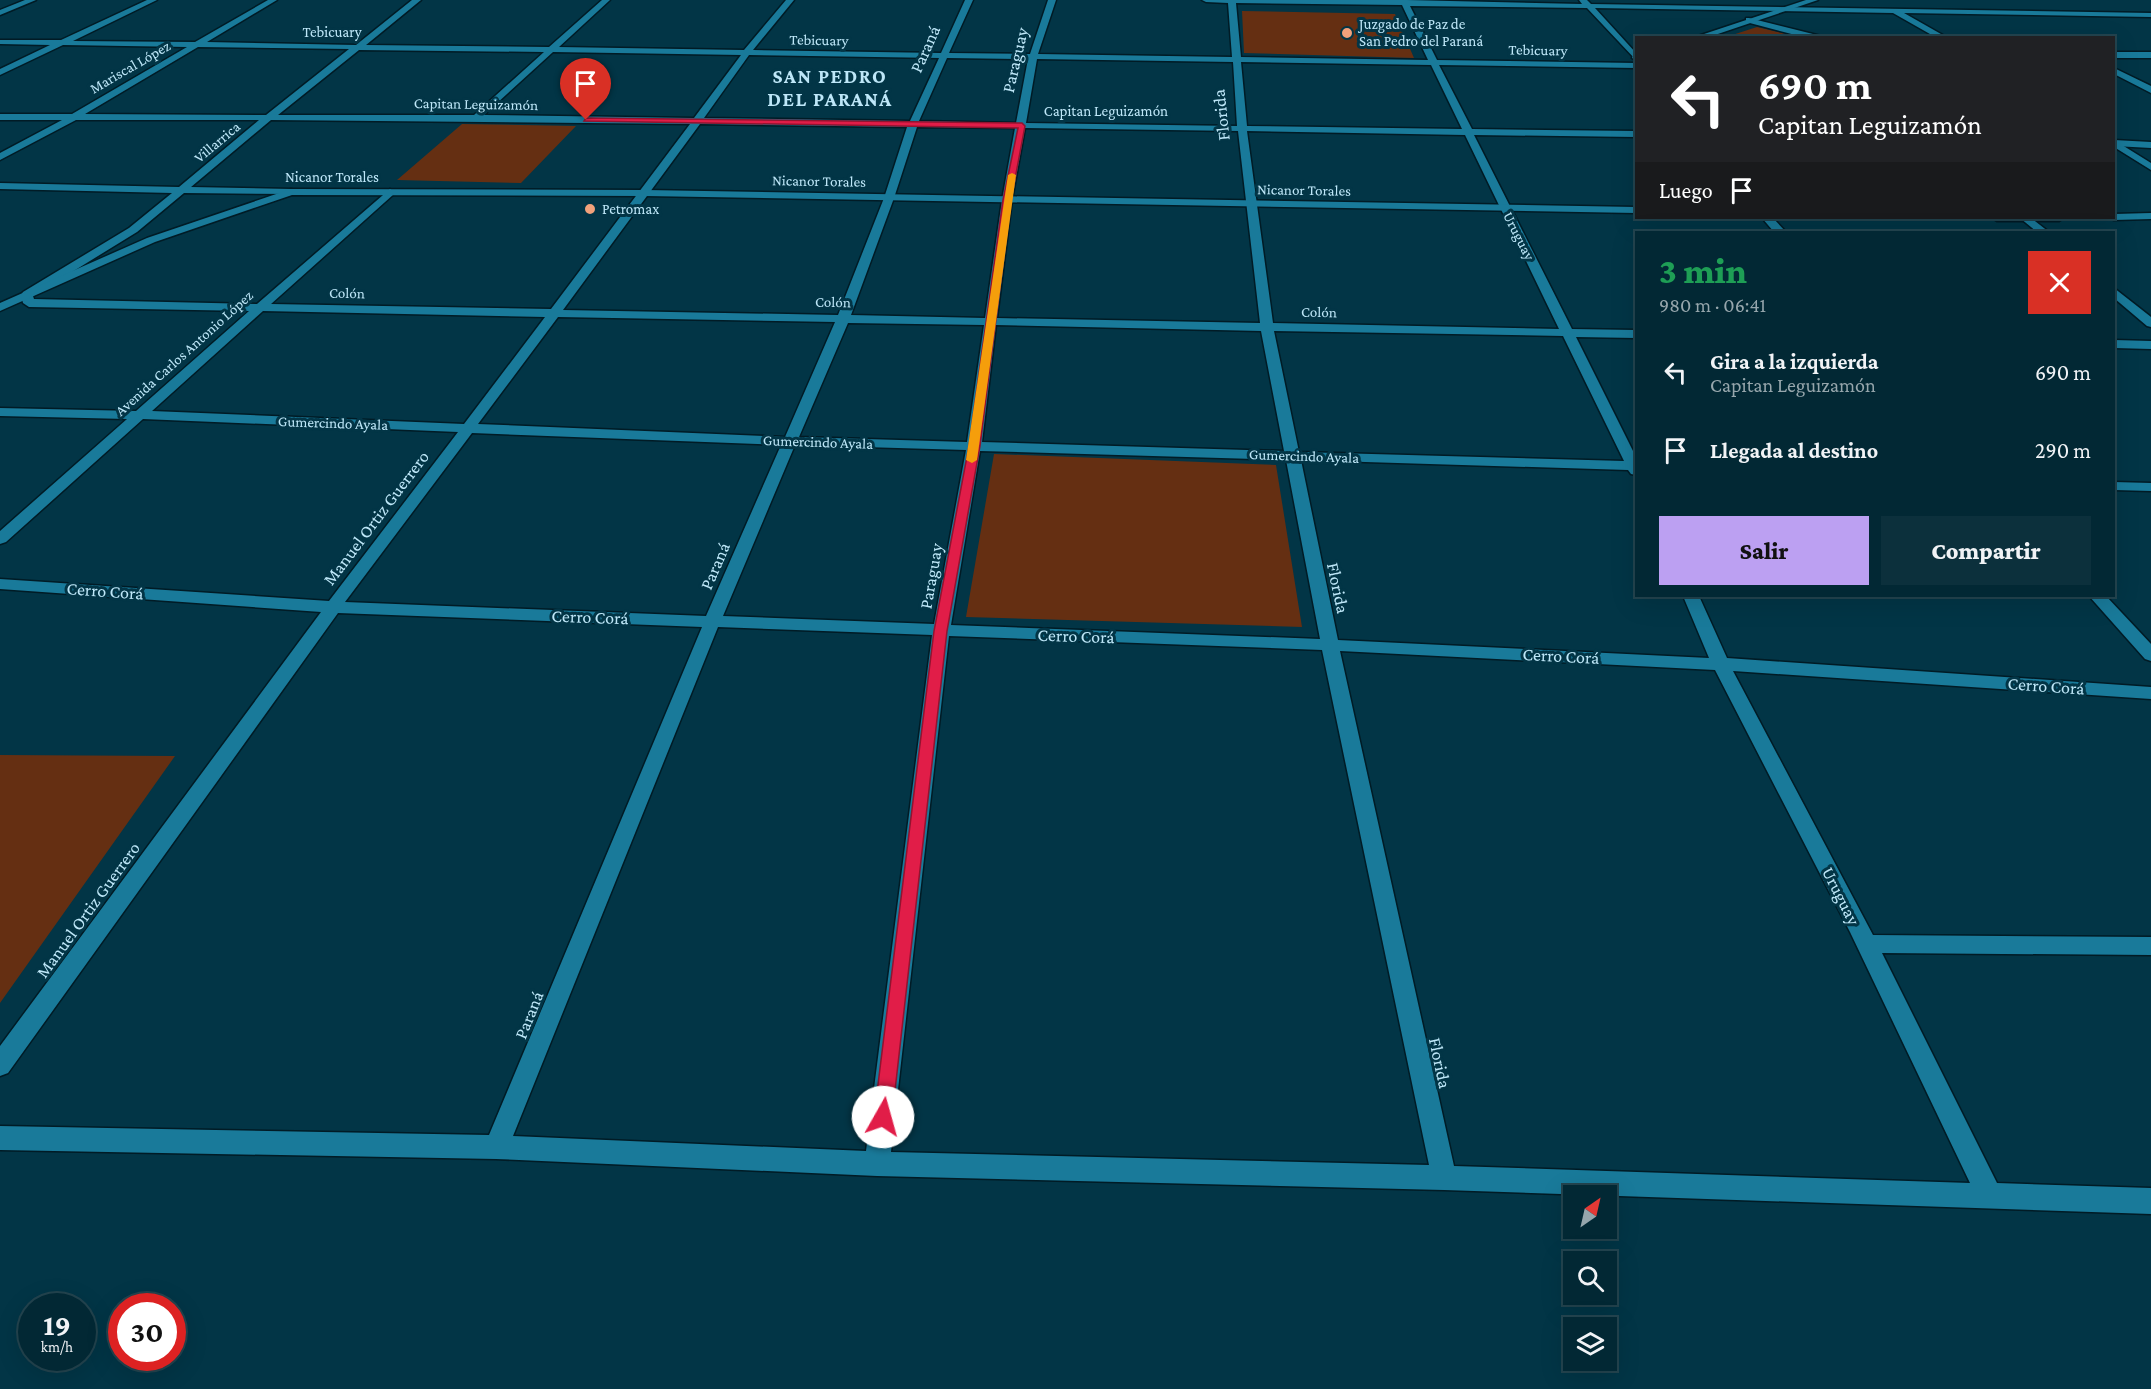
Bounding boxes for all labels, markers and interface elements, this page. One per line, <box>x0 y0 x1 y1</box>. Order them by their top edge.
place label: Juzgado de Paz de San Pedro del Paraná <box>1357 16 1483 49</box>
street label: Paraná <box>906 22 944 76</box>
street label: Tebicuary <box>302 24 362 41</box>
street label: Paraguay <box>998 25 1032 95</box>
marker: Juzgado de Paz de San Pedro del Paraná <box>1340 26 1354 40</box>
street label: Tebicuary <box>789 31 849 50</box>
street label: Mariscal López <box>87 38 174 97</box>
street label: Tebicuary <box>1508 41 1568 60</box>
pin <box>560 58 611 120</box>
icon: left <box>1659 60 1737 138</box>
text: 690 m <box>1758 61 1872 108</box>
district label: SAN PEDRO DEL PARANÁ <box>767 65 893 110</box>
icon: arrive <box>569 67 602 100</box>
street label: Florida <box>1208 88 1234 142</box>
street label: Capitan Leguizamón <box>414 95 538 114</box>
street label: Capitan Leguizamón <box>1044 103 1168 120</box>
text: Capitan Leguizamón <box>1758 110 1982 140</box>
street label: Villarrica <box>191 118 243 166</box>
street label: Nicanor Torales <box>285 169 379 185</box>
street label: Nicanor Torales <box>772 172 866 190</box>
icon: arrive <box>1725 174 1758 207</box>
text: Luego <box>1659 178 1713 203</box>
street label: Nicanor Torales <box>1257 181 1351 199</box>
place label: Petromax <box>602 201 659 217</box>
marker: Petromax <box>583 202 597 216</box>
street label: Uruguay <box>1499 209 1538 263</box>
text: 3 min <box>1659 251 1747 291</box>
button: close <box>2028 251 2091 314</box>
street label: Colón <box>329 285 365 301</box>
street label: Avenida Carlos Antonio López <box>112 287 257 420</box>
street label: Colón <box>815 294 851 310</box>
text: 980 m · 06:41 <box>1659 294 1766 316</box>
street label: Colón <box>1301 304 1337 320</box>
text: Gira a la izquierda <box>1710 349 1879 374</box>
icon: left <box>1659 356 1692 389</box>
text: 690 m <box>2035 360 2091 385</box>
text: Capitan Leguizamón <box>1710 374 1876 396</box>
street label: Gumercindo Ayala <box>278 413 388 434</box>
street label: Gumercindo Ayala <box>763 432 873 453</box>
icon: arrive <box>1659 434 1692 467</box>
text: Llegada al destino <box>1710 438 1878 463</box>
text: 290 m <box>2035 438 2091 463</box>
street label: Gumercindo Ayala <box>1249 446 1359 467</box>
street label: Manuel Ortiz Guerrero <box>319 447 433 589</box>
button: Salir <box>1659 516 1869 585</box>
button: Compartir <box>1881 516 2091 585</box>
street label: Paraná <box>696 539 734 593</box>
street label: Paraguay <box>915 541 947 610</box>
street label: Florida <box>1323 561 1353 615</box>
street label: Cerro Corá <box>66 578 144 604</box>
street label: Cerro Corá <box>551 606 629 628</box>
street label: Cerro Corá <box>1037 625 1115 647</box>
street label: Cerro Corá <box>1522 644 1600 668</box>
street label: Cerro Corá <box>2007 673 2085 699</box>
street label: Manuel Ortiz Guerrero <box>32 838 144 982</box>
street label: Uruguay <box>1818 864 1864 929</box>
street label: Paraná <box>510 988 548 1042</box>
street label: Florida <box>1425 1036 1455 1090</box>
position arrow <box>851 1085 915 1149</box>
north arrow <box>1563 1185 1617 1239</box>
map controls <box>1563 1185 1617 1371</box>
button: search <box>1563 1251 1617 1305</box>
speed limit sign: 30 <box>108 1293 186 1371</box>
text: 19 <box>43 1308 71 1341</box>
button: layers <box>1563 1317 1617 1371</box>
text: km/h <box>41 1339 73 1355</box>

